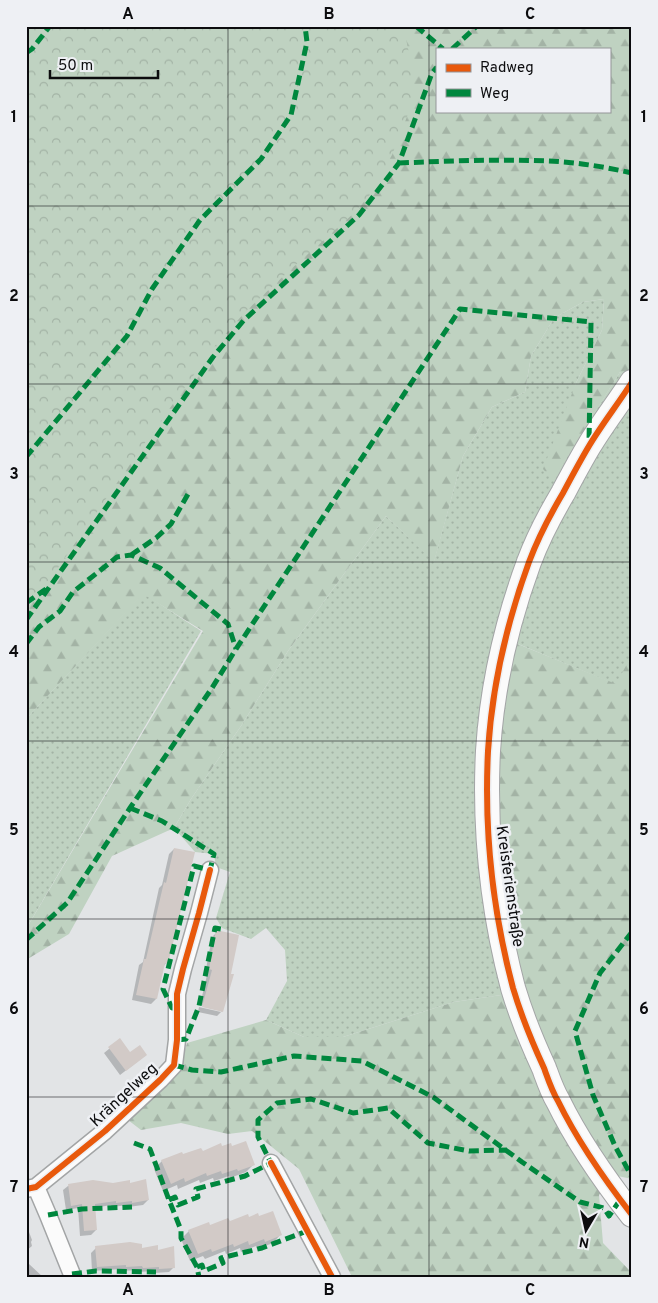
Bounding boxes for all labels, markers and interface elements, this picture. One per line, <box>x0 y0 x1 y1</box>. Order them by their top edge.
text: A <box>122 5 134 25</box>
text: B <box>323 5 335 25</box>
text: C <box>525 5 535 25</box>
scale bar <box>50 48 158 80</box>
legend <box>436 48 610 112</box>
text: 50 m <box>58 57 93 76</box>
text: Radweg <box>480 59 534 78</box>
text: Weg <box>480 85 509 104</box>
text: 1 <box>11 108 17 128</box>
text: 1 <box>641 108 647 128</box>
text: 2 <box>9 287 19 307</box>
text: 2 <box>639 287 649 307</box>
text: 3 <box>9 465 19 485</box>
text: 3 <box>639 465 649 485</box>
text: 4 <box>9 643 19 663</box>
text: 4 <box>639 643 649 663</box>
text: 5 <box>9 821 19 841</box>
text: 5 <box>639 821 649 841</box>
street label: Kreisferienstraße <box>491 824 527 948</box>
text: 6 <box>9 1000 19 1020</box>
text: 6 <box>639 1000 649 1020</box>
street label: Krängelweg <box>86 1059 162 1132</box>
text: 7 <box>10 1178 18 1198</box>
text: 7 <box>640 1178 648 1198</box>
north arrow <box>560 1206 610 1256</box>
text: N <box>578 1232 591 1251</box>
text: A <box>122 1281 134 1301</box>
text: B <box>323 1281 335 1301</box>
text: C <box>525 1281 535 1301</box>

